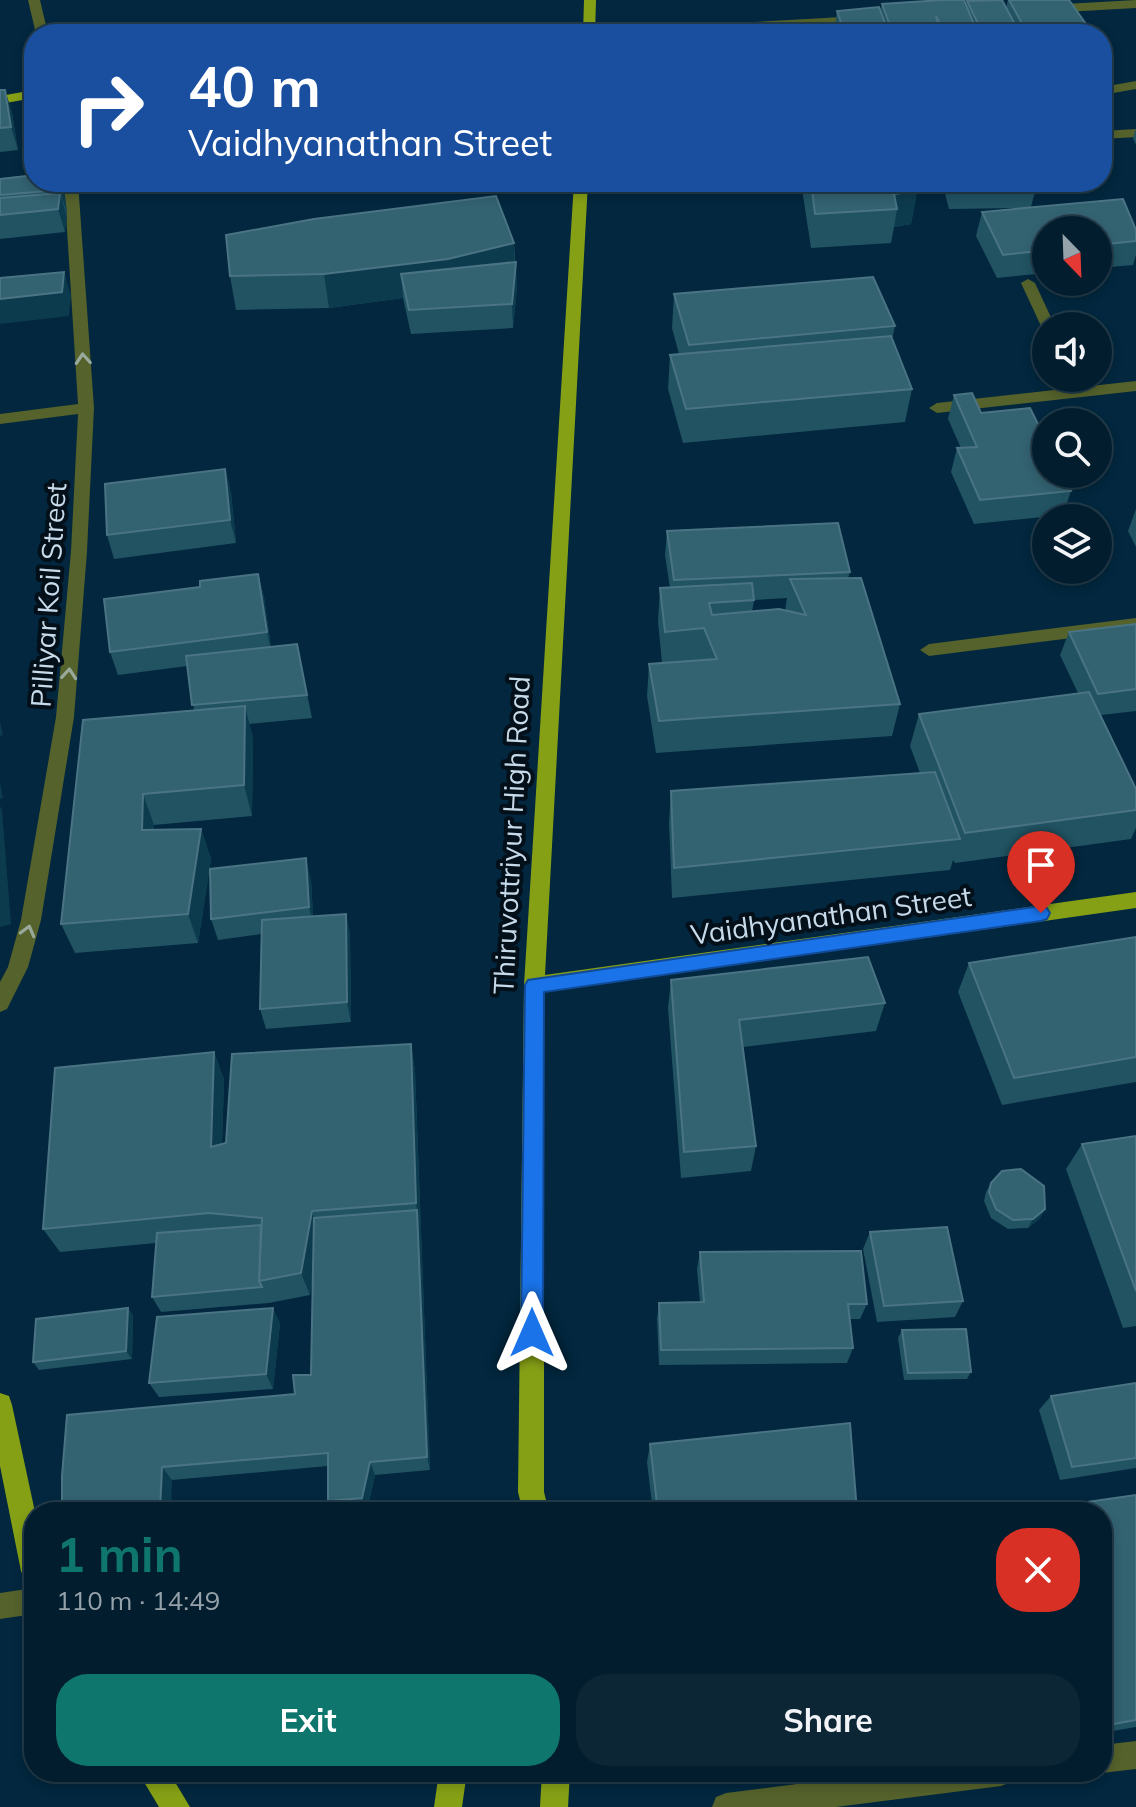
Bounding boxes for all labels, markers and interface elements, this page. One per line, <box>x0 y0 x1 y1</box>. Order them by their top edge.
text: 40 m <box>188 51 321 121</box>
icon: right <box>56 56 160 160</box>
text: Vaidhyanathan Street <box>188 120 552 165</box>
north arrow <box>1032 216 1112 296</box>
map controls <box>1032 216 1112 584</box>
button: sound <box>1032 312 1112 392</box>
one-way arrow <box>75 352 92 365</box>
button: search <box>1032 408 1112 488</box>
street label: Pilliyar Koil Street <box>23 481 73 709</box>
button: layers <box>1032 504 1112 584</box>
one-way arrow <box>60 667 77 680</box>
street label: Thiruvottriyur High Road <box>485 675 537 995</box>
pin <box>1007 831 1075 913</box>
icon: arrive <box>1019 843 1063 887</box>
street label: Vaidhyanathan Street <box>688 878 974 952</box>
one-way arrow <box>19 924 36 938</box>
position arrow <box>490 1291 574 1375</box>
text: 1 min <box>56 1524 183 1584</box>
button: close <box>996 1528 1080 1612</box>
text: 110 m · 14:49 <box>56 1584 220 1617</box>
button: Exit <box>56 1674 560 1766</box>
button: Share <box>576 1674 1080 1766</box>

